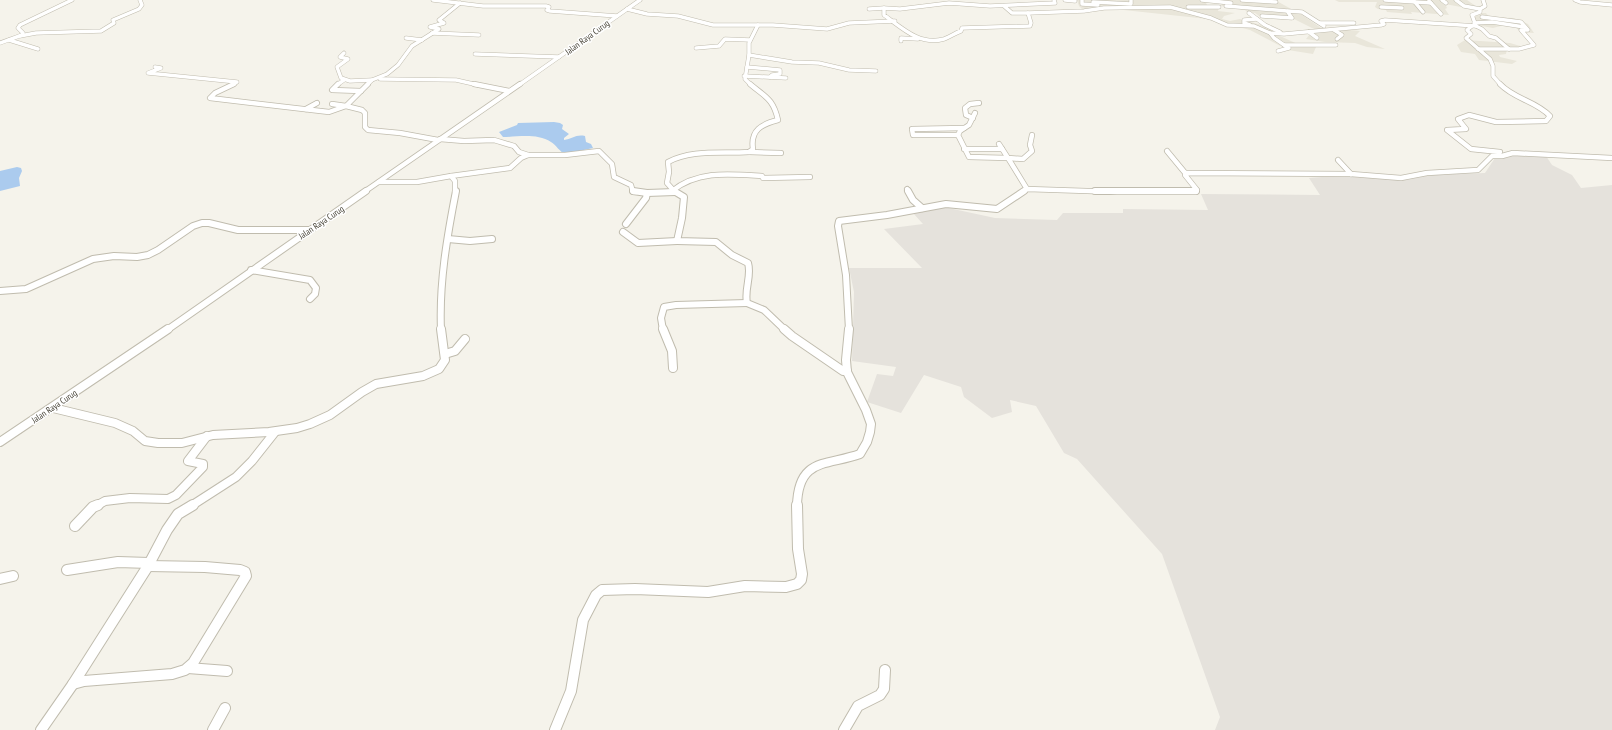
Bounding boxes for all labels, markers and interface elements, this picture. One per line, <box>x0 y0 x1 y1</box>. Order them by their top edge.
street label: Jalan Raya Curug <box>562 17 611 57</box>
street label: Jalan Raya Curug <box>295 203 346 242</box>
street label: Jalan Raya Curug <box>28 387 79 426</box>

